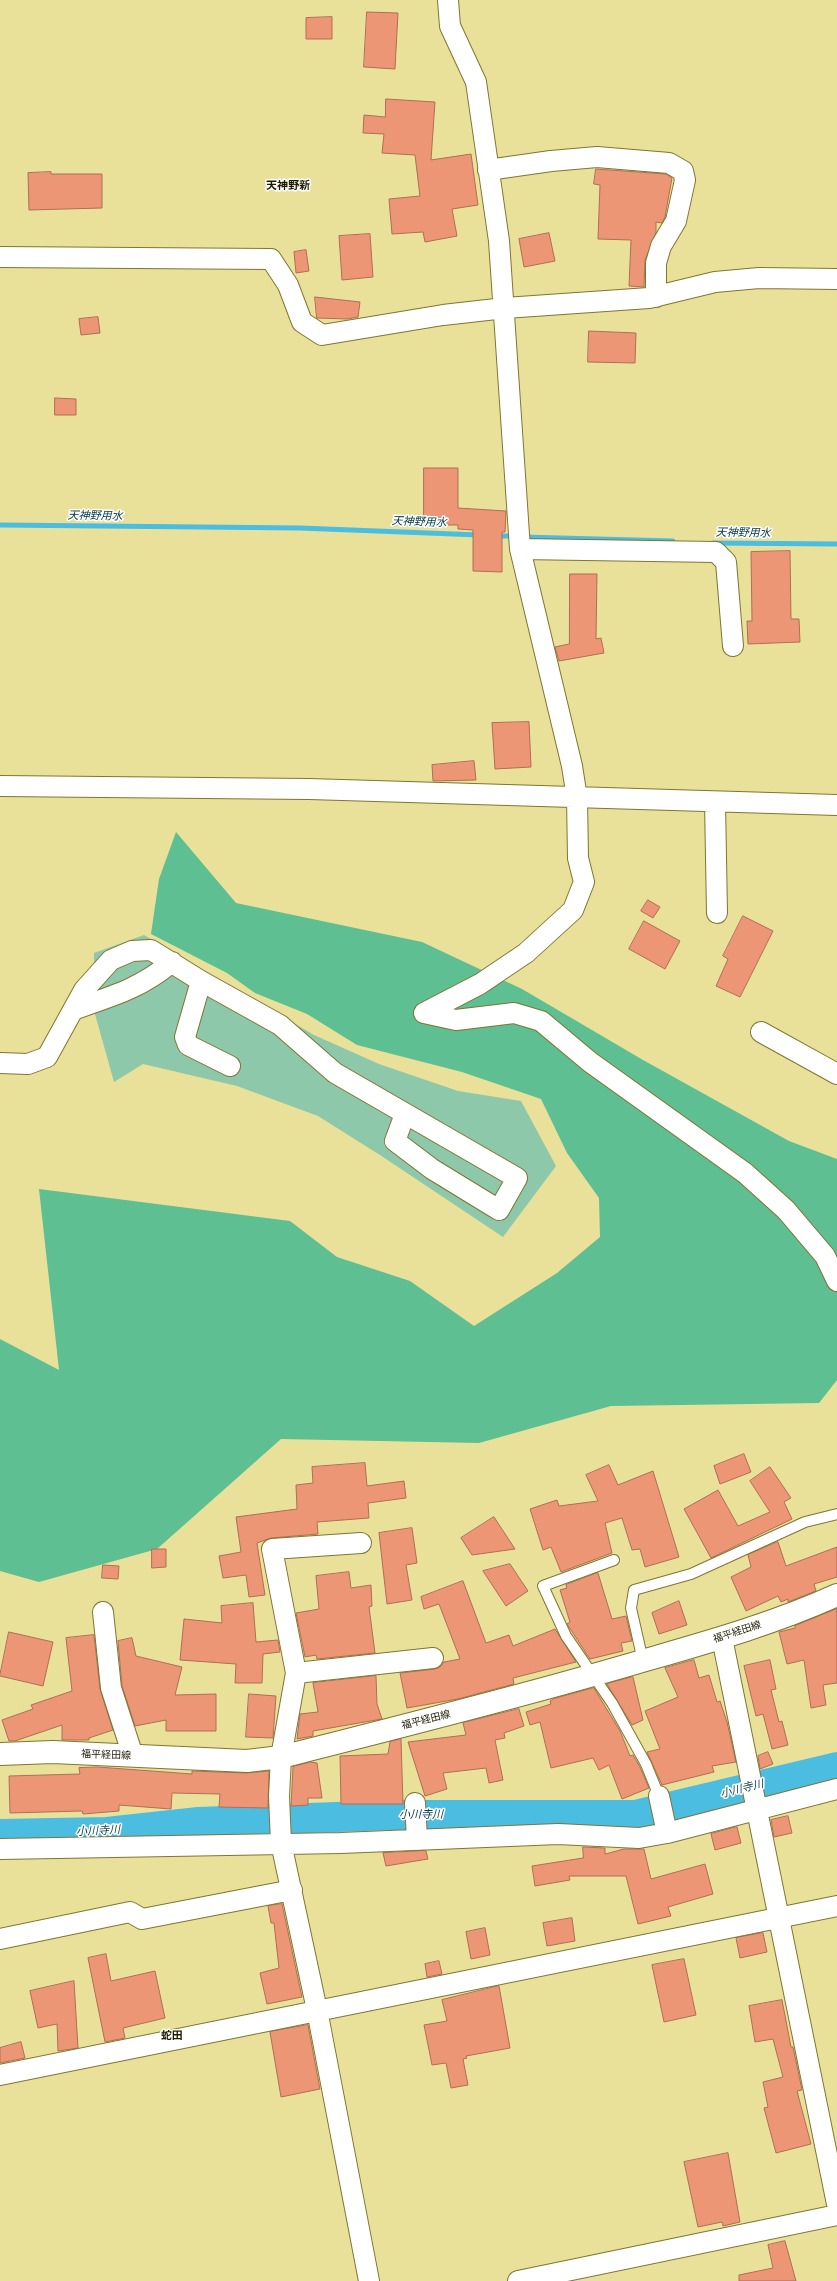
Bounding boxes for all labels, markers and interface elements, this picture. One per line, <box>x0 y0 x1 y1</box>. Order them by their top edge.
district label: 天神野新 <box>266 179 310 193</box>
water label: 天神野用水 <box>67 509 123 523</box>
water label: 天神野用水 <box>391 514 447 530</box>
water label: 天神野用水 <box>715 526 771 540</box>
street label: 福平経田線 <box>711 1619 763 1645</box>
street label: 福平経田線 <box>400 1708 452 1732</box>
street label: 福平経田線 <box>81 1748 131 1762</box>
water label: 小川寺川 <box>719 1777 765 1801</box>
water label: 小川寺川 <box>399 1808 443 1822</box>
water label: 小川寺川 <box>76 1823 120 1839</box>
district label: 蛇田 <box>161 2029 183 2043</box>

